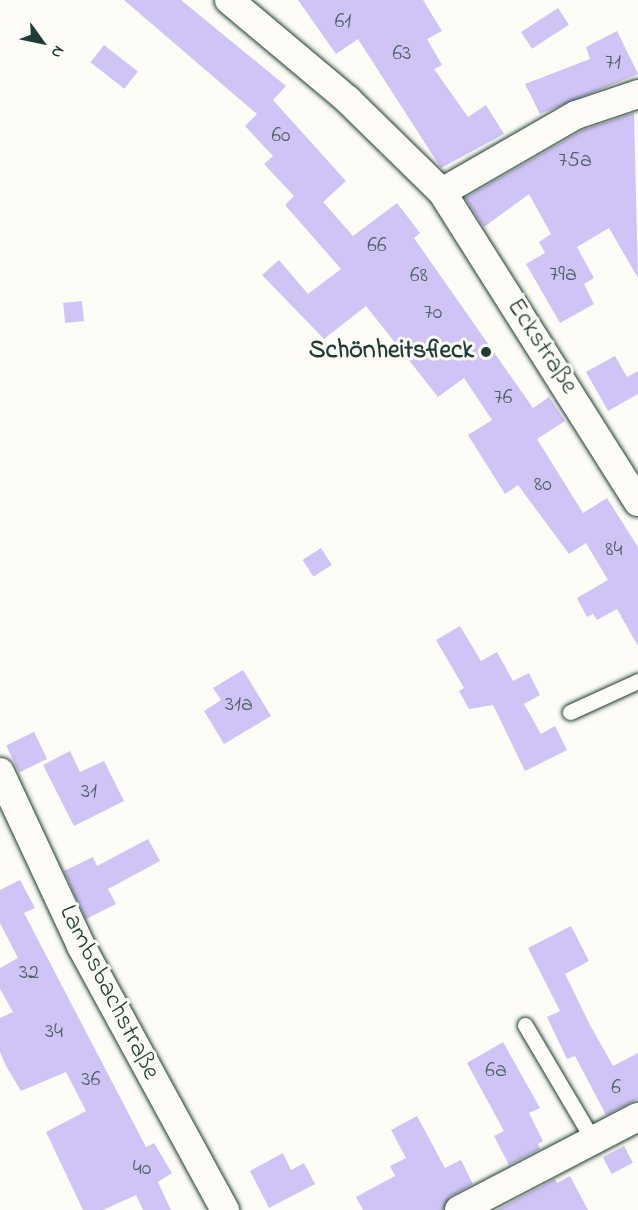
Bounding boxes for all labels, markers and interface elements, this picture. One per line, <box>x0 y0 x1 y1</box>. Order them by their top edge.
house number: 61 <box>335 10 351 36</box>
north arrow <box>12 12 72 72</box>
text: N <box>44 41 70 63</box>
house number: 63 <box>393 42 411 68</box>
house number: 71 <box>605 51 621 77</box>
house number: 60 <box>271 124 291 150</box>
house number: 75a <box>558 149 592 175</box>
house number: 66 <box>367 234 387 260</box>
house number: 79a <box>549 263 577 289</box>
house number: 68 <box>410 264 428 290</box>
street label: Eckstraße <box>499 293 583 401</box>
house number: 70 <box>424 301 442 327</box>
place label: Schönheitsfleck <box>309 336 474 368</box>
marker: Schönheitsfleck <box>479 345 493 359</box>
house number: 76 <box>494 386 512 412</box>
house number: 80 <box>534 473 552 499</box>
house number: 84 <box>605 538 623 564</box>
house number: 31a <box>225 693 253 719</box>
house number: 31 <box>81 780 97 806</box>
street label: Lambsbachstraße <box>51 900 165 1086</box>
house number: 32 <box>19 961 39 987</box>
house number: 34 <box>45 1020 63 1046</box>
house number: 6a <box>485 1059 507 1085</box>
house number: 36 <box>82 1068 100 1094</box>
house number: 6 <box>611 1076 621 1102</box>
house number: 40 <box>133 1157 151 1183</box>

